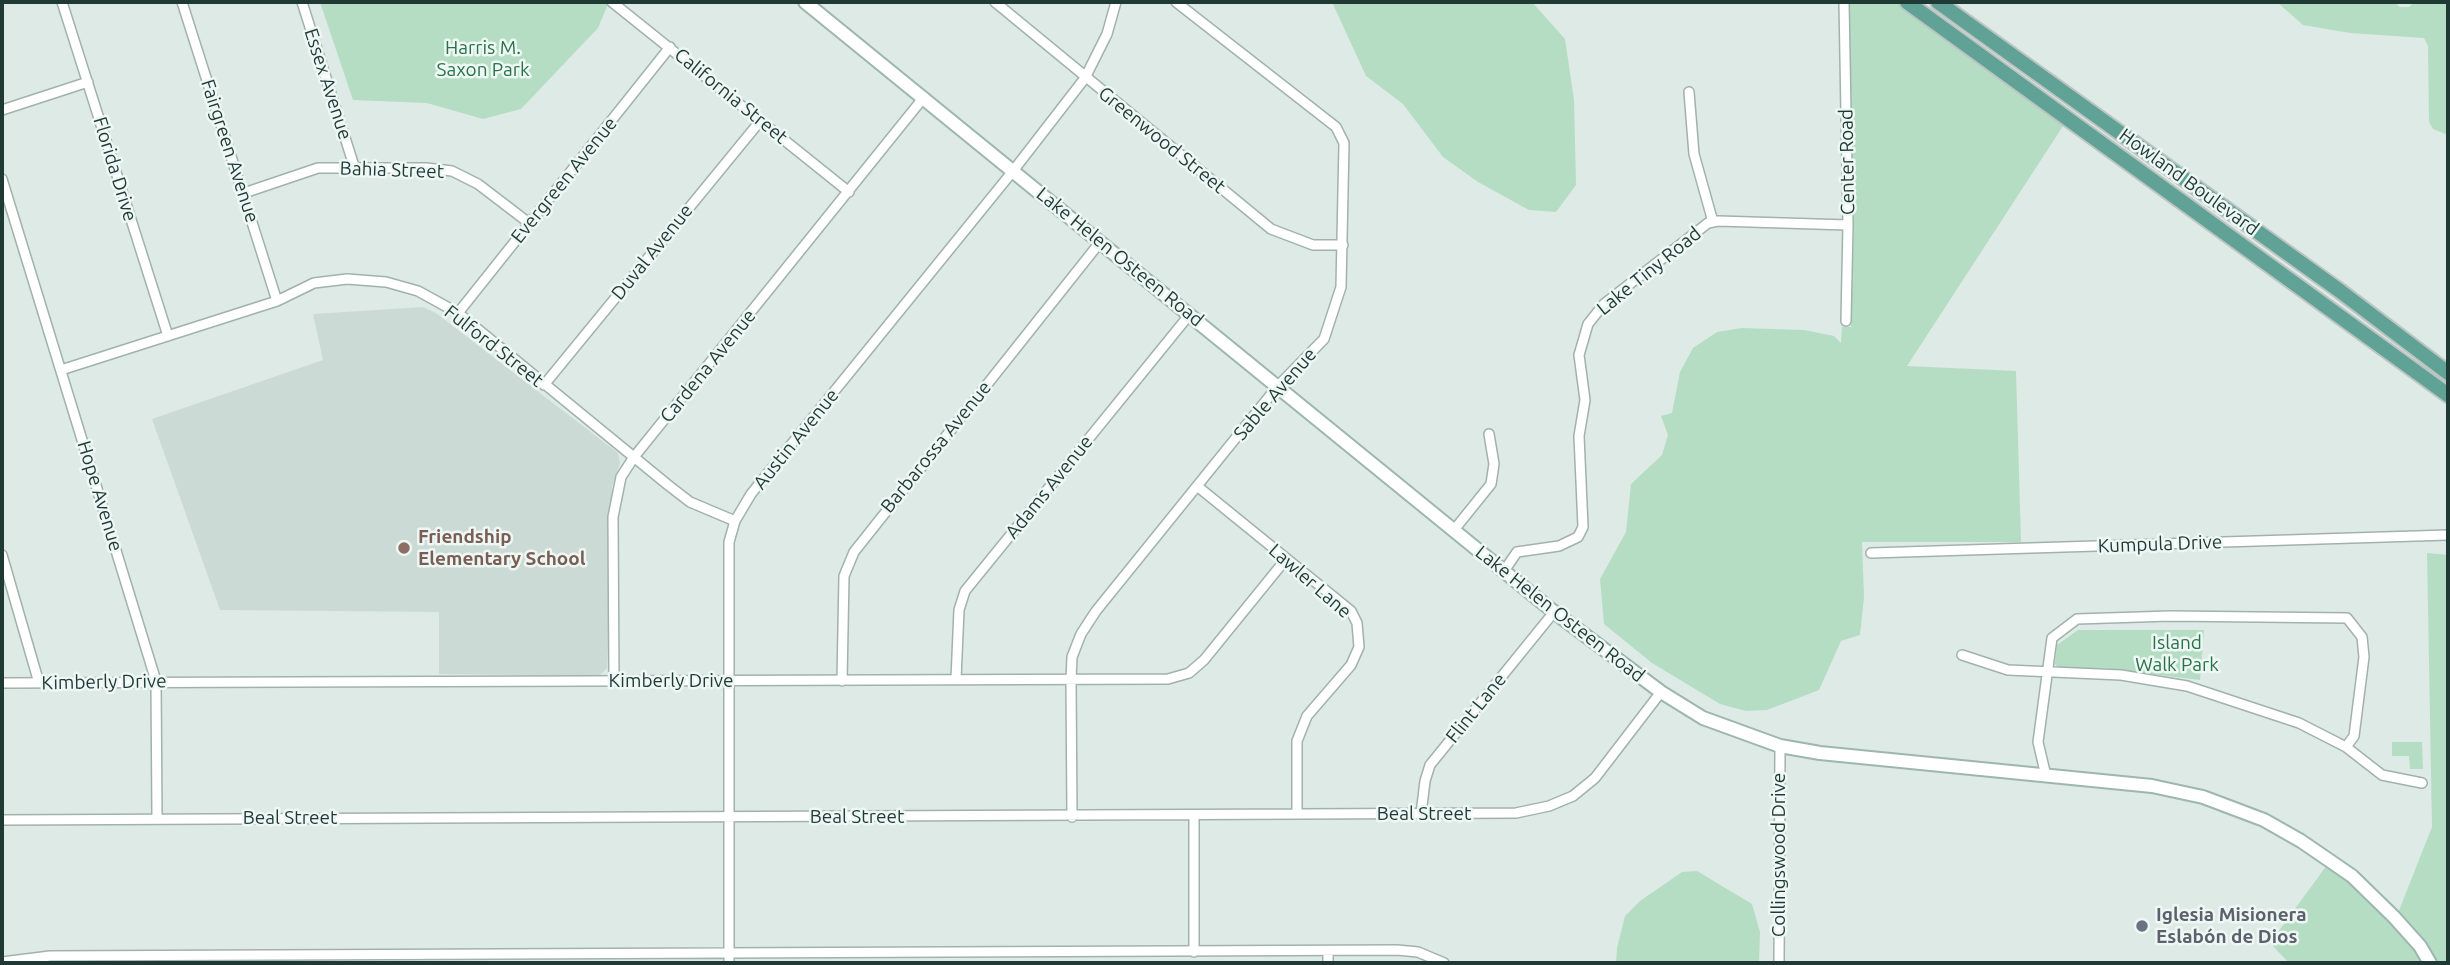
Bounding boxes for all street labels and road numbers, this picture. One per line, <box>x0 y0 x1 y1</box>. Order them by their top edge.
street label: Essex Avenue <box>299 26 357 142</box>
street label: California Street <box>670 43 792 149</box>
street label: Fairgreen Avenue <box>196 77 264 225</box>
street label: Greenwood Street <box>1094 82 1230 198</box>
street label: Center Road <box>1835 109 1859 215</box>
street label: Evergreen Avenue <box>506 112 622 248</box>
street label: Florida Drive <box>88 114 142 224</box>
street label: Howland Boulevard <box>2115 124 2263 240</box>
street label: Bahia Street <box>339 157 445 183</box>
street label: Lake Helen Osteen Road <box>1032 183 1208 331</box>
street label: Duval Avenue <box>606 200 698 304</box>
street label: Lake Tiny Road <box>1592 222 1706 320</box>
street label: Fulford Street <box>440 300 548 392</box>
street label: Cardena Avenue <box>655 305 761 427</box>
street label: Sable Avenue <box>1229 343 1321 445</box>
street label: Barbarossa Avenue <box>876 377 996 517</box>
street label: Austin Avenue <box>749 384 843 494</box>
street label: Adams Avenue <box>1000 431 1098 543</box>
street label: Hope Avenue <box>72 438 128 554</box>
street label: Kumpula Drive <box>2097 530 2223 558</box>
street label: Lawler Lane <box>1264 539 1356 623</box>
street label: Lake Helen Osteen Road <box>1471 541 1649 687</box>
street label: Flint Lane <box>1441 669 1511 747</box>
street label: Kimberly Drive <box>41 670 167 694</box>
street label: Kimberly Drive <box>608 670 734 692</box>
street label: Collingswood Drive <box>1768 773 1790 937</box>
street label: Beal Street <box>1377 803 1471 825</box>
street label: Beal Street <box>810 806 904 828</box>
street label: Beal Street <box>243 807 337 829</box>

